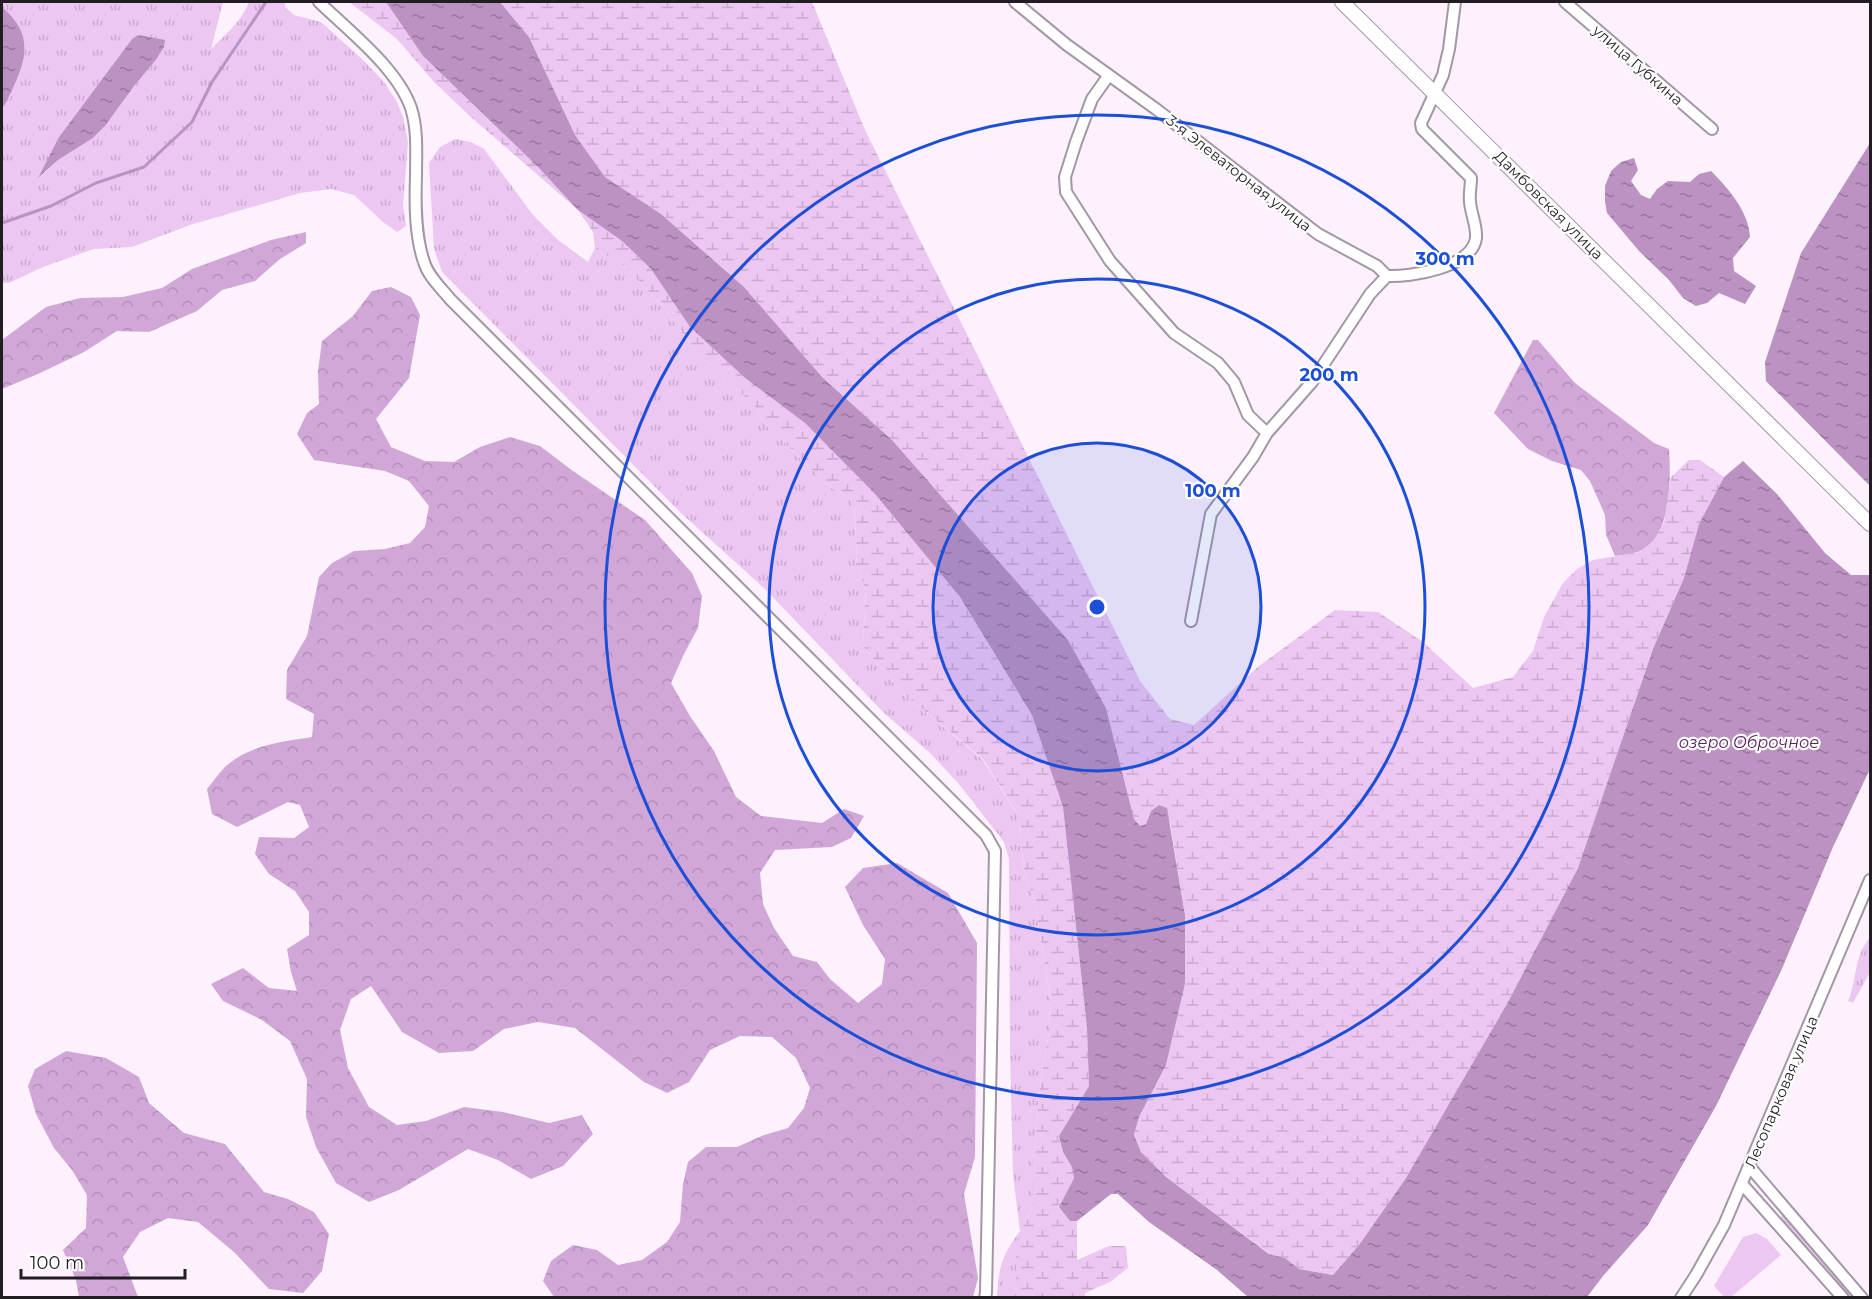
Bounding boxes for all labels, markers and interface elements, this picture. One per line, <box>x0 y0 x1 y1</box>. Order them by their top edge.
street label: улица Губкина <box>1588 20 1687 109</box>
street label: 3-я Элеваторная улица <box>1163 110 1315 236</box>
street label: Дамбовская улица <box>1490 146 1608 264</box>
text: 300 m <box>1414 248 1475 270</box>
text: 200 m <box>1299 364 1359 386</box>
text: 100 m <box>1185 480 1241 502</box>
centre of rings <box>1087 597 1107 617</box>
water label: озеро Оброчное <box>1679 733 1819 752</box>
street label: Лесопарковая улица <box>1740 1013 1822 1171</box>
scale bar <box>21 1242 184 1280</box>
text: 100 m <box>30 1252 84 1274</box>

